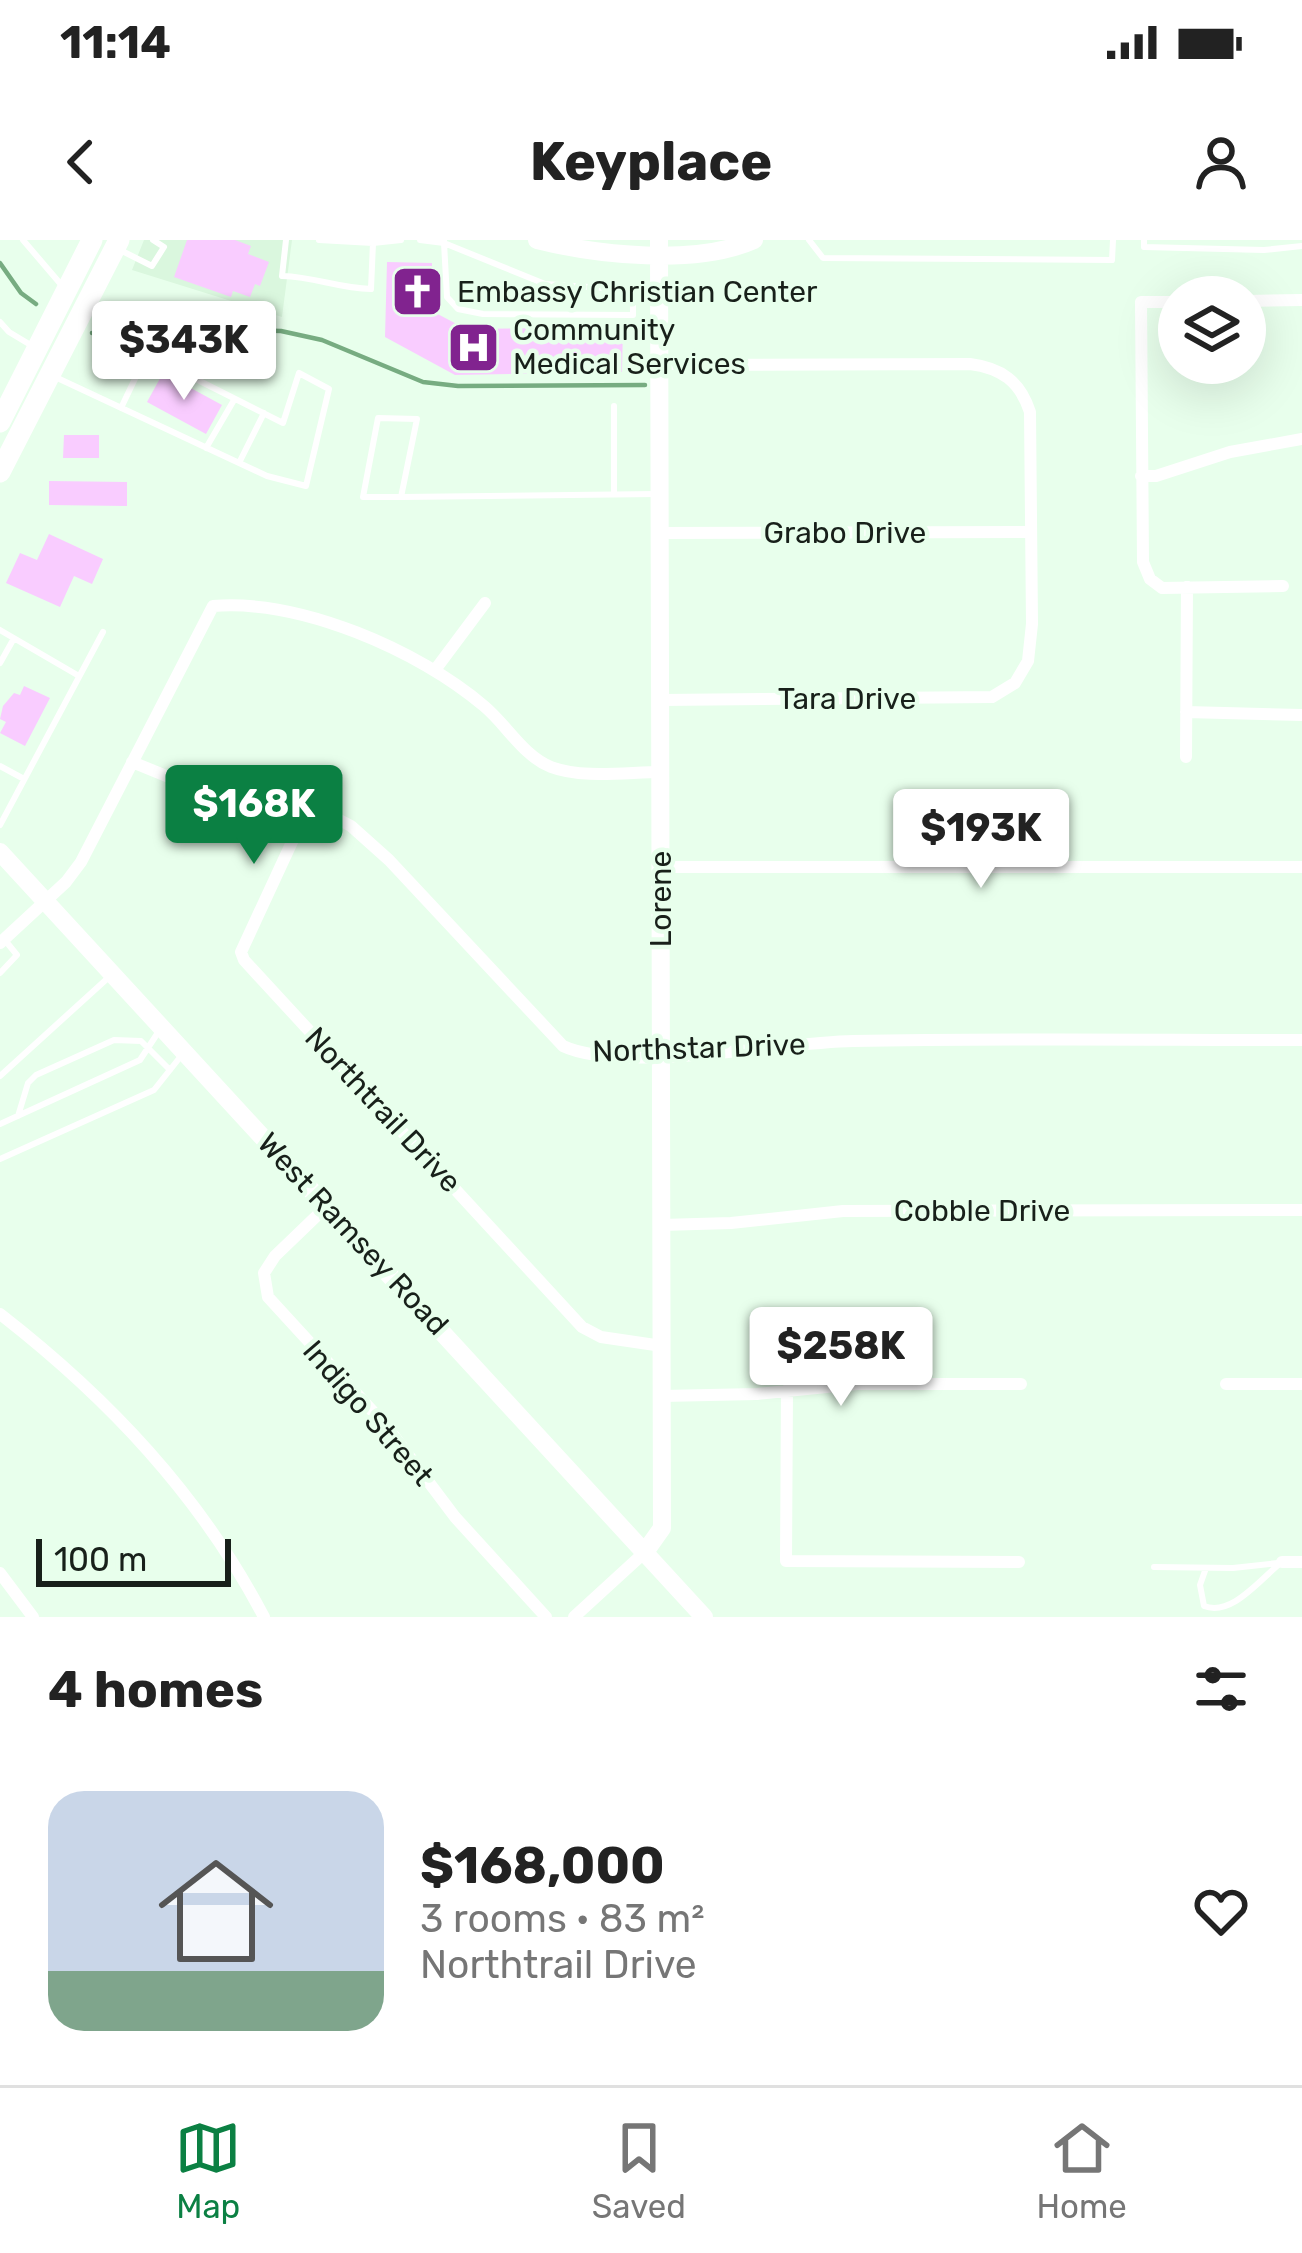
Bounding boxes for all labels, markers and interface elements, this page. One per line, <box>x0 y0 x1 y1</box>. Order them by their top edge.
text: 11:14 <box>60 16 171 69</box>
icon: back <box>48 129 114 195</box>
icon: person <box>1188 129 1254 195</box>
text: Keyplace <box>530 130 772 194</box>
church icon: Embassy Christian Center <box>390 264 446 320</box>
place label: Embassy Christian Center <box>457 274 818 310</box>
map controls <box>1158 276 1266 384</box>
button: layers <box>1158 276 1266 384</box>
pin: $343K <box>100 301 268 403</box>
place label: Community Medical Services <box>513 312 746 382</box>
text: $343K <box>119 317 249 363</box>
hospital icon: Community Medical Services <box>446 319 502 375</box>
street label: Grabo Drive <box>764 515 926 551</box>
street label: Tara Drive <box>778 681 916 717</box>
pin: $168K <box>170 765 338 867</box>
text: $168K <box>192 781 316 827</box>
pin: $193K <box>897 789 1065 891</box>
text: $193K <box>920 805 1042 851</box>
street label: Lorene <box>643 851 679 947</box>
street label: Northtrail Drive <box>297 1020 469 1200</box>
street label: Northstar Drive <box>592 1026 806 1070</box>
street label: West Ramsey Road <box>250 1125 456 1343</box>
street label: Cobble Drive <box>894 1193 1070 1229</box>
pin: $258K <box>757 1307 925 1409</box>
text: $258K <box>777 1323 905 1369</box>
street label: Indigo Street <box>295 1333 441 1493</box>
scale bar <box>36 1533 231 1586</box>
text: 100 m <box>54 1540 147 1579</box>
icon: filters <box>1188 1656 1254 1722</box>
text: 4 homes <box>48 1659 263 1720</box>
text: $168,000 <box>420 1835 665 1896</box>
icon: home <box>144 1839 288 1983</box>
icon: heart <box>1188 1878 1254 1944</box>
text: 3 rooms · 83 m² <box>420 1896 705 1942</box>
text: Northtrail Drive <box>420 1942 697 1988</box>
tab: Map <box>175 2115 241 2226</box>
tab: Saved <box>592 2115 686 2226</box>
tab: Home <box>1036 2115 1127 2226</box>

